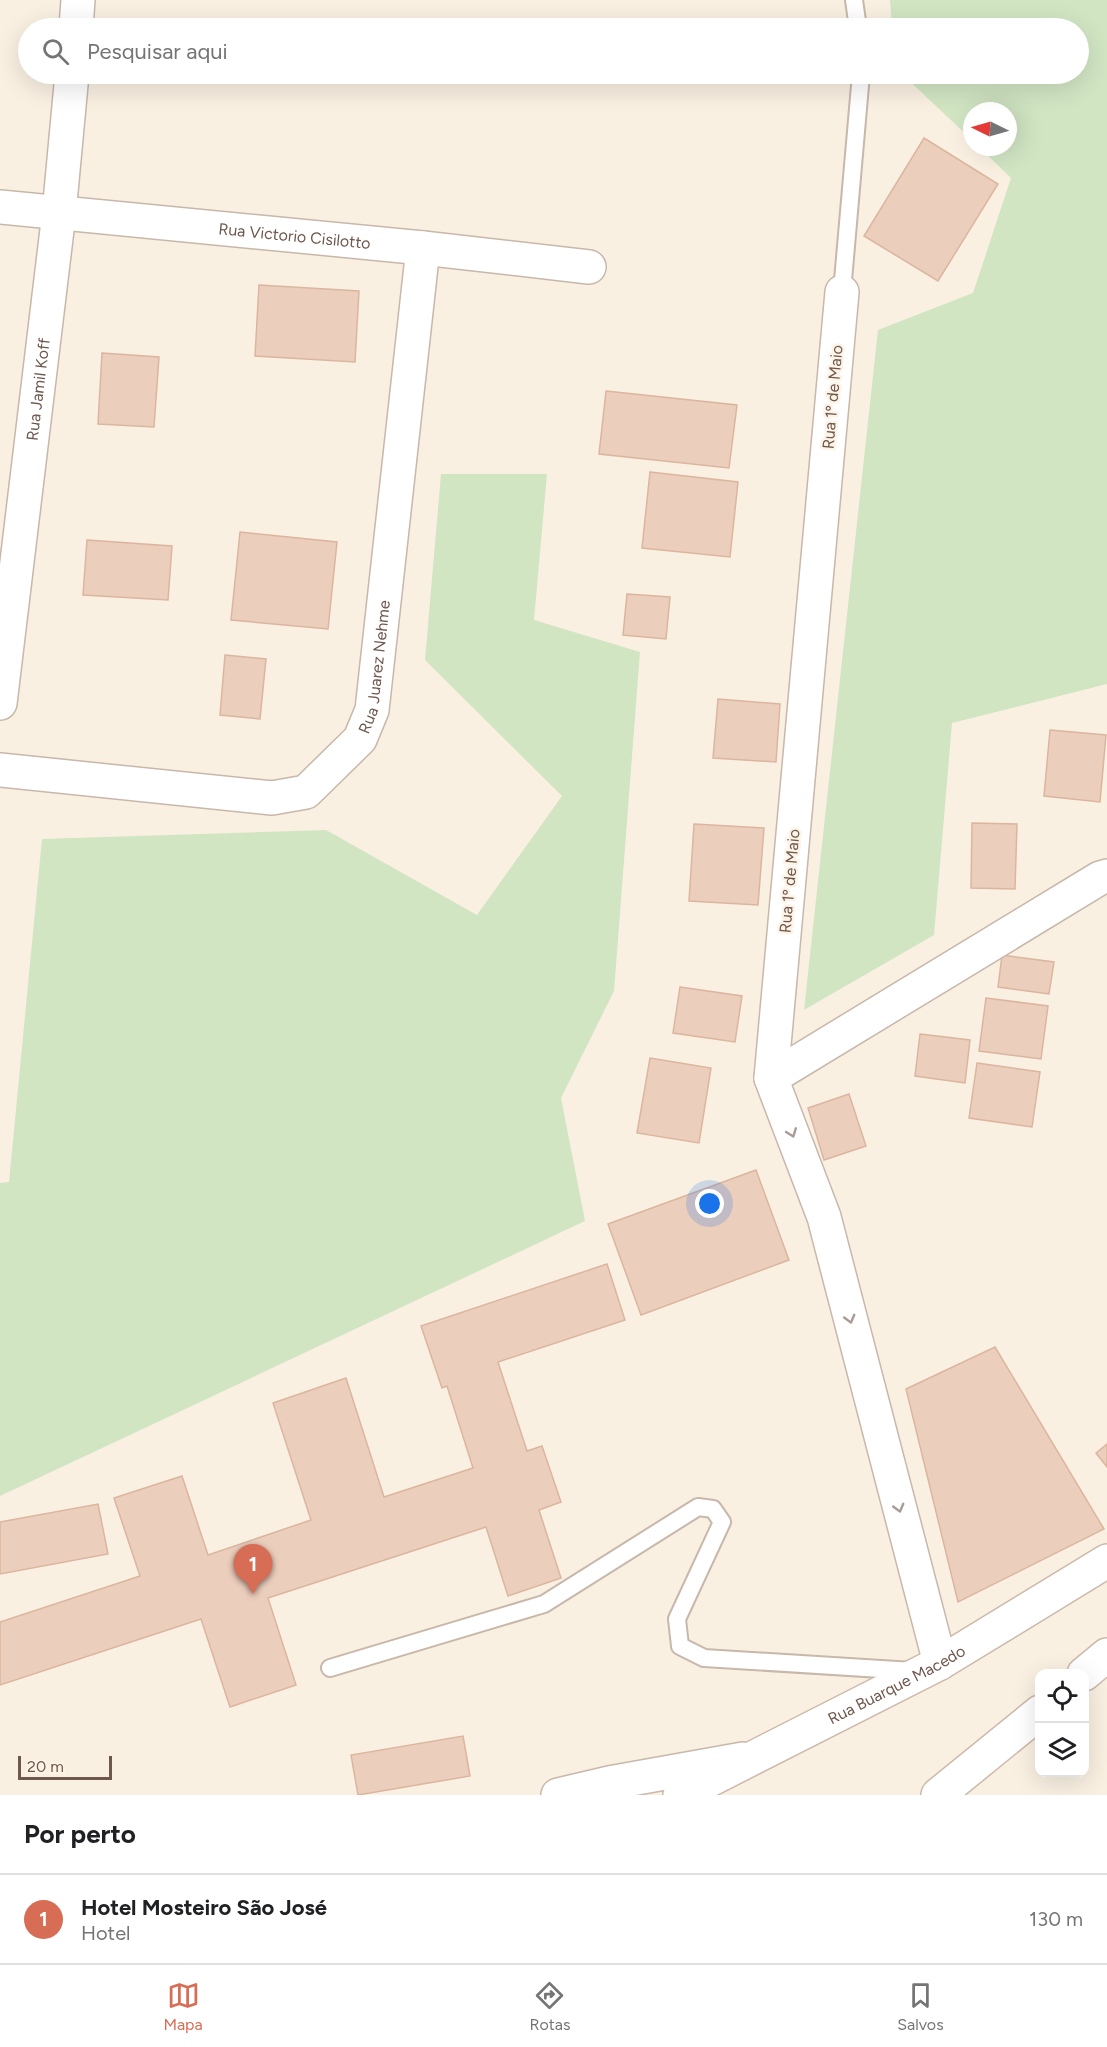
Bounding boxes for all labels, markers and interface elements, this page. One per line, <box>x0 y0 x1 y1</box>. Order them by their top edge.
search box <box>18 18 1089 84</box>
icon: search <box>39 35 72 68</box>
text: Pesquisar aqui <box>87 38 228 65</box>
north arrow <box>963 102 1017 156</box>
street label: Rua Victorio Cisilotto <box>218 219 372 253</box>
street label: Rua Jamil Koff <box>23 337 54 442</box>
street label: Rua 1º de Maio <box>818 344 847 450</box>
street label: Rua Juarez Nehme <box>354 599 394 736</box>
street label: Rua 1º de Maio <box>775 828 804 934</box>
one-way arrow <box>785 1127 797 1138</box>
your location <box>695 1189 724 1218</box>
one-way arrow <box>843 1314 856 1324</box>
one-way arrow <box>892 1502 905 1512</box>
pin: 1 <box>234 1544 272 1594</box>
street label: Rua Buarque Macedo <box>825 1641 969 1728</box>
map controls <box>1035 1669 1089 1777</box>
button: locate <box>1035 1669 1089 1723</box>
button: layers <box>1035 1723 1089 1777</box>
scale bar <box>18 1753 112 1780</box>
text: 20 m <box>27 1757 64 1776</box>
text: Por perto <box>24 1818 136 1850</box>
text: Hotel Mosteiro São José <box>81 1894 327 1921</box>
text: 1 <box>39 1907 48 1931</box>
text: 130 m <box>1029 1907 1083 1931</box>
text: Hotel <box>81 1921 130 1945</box>
tab: Mapa <box>163 1979 203 2034</box>
tab: Rotas <box>530 1979 570 2034</box>
tab: Salvos <box>897 1979 944 2034</box>

